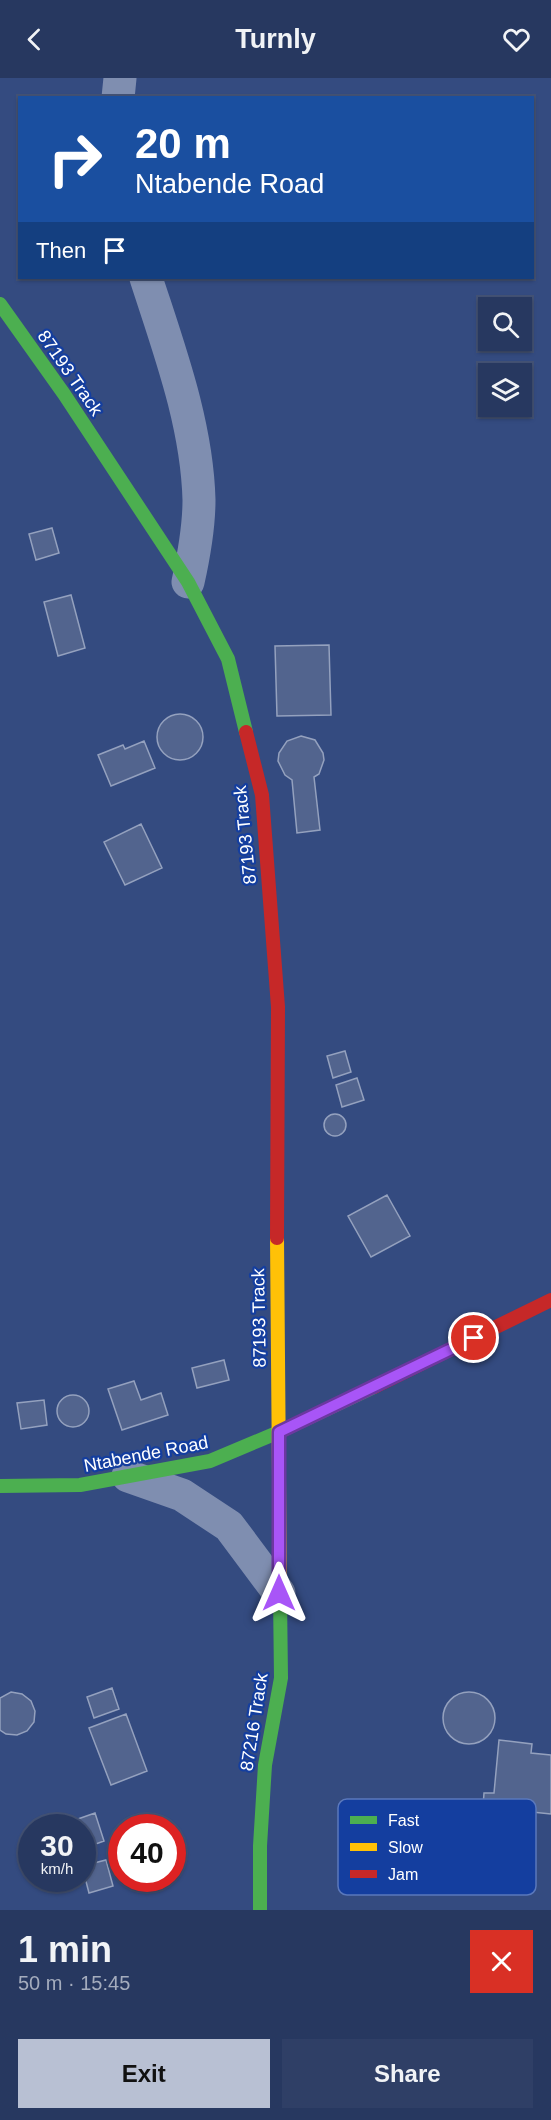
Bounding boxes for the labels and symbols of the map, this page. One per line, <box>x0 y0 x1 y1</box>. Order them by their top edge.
street label: 87193 Track <box>33 327 107 420</box>
street label: 87193 Track <box>230 784 260 885</box>
street label: 87193 Track <box>248 1267 270 1368</box>
pin <box>448 1312 499 1363</box>
street label: Ntabende Road <box>82 1432 210 1476</box>
position arrow <box>247 1561 311 1625</box>
street label: 87216 Track <box>236 1671 272 1772</box>
legend <box>338 1799 536 1895</box>
text: Fast <box>388 1812 420 1829</box>
speed limit sign: 40 <box>108 1814 186 1892</box>
text: Slow <box>388 1839 423 1856</box>
text: Jam <box>388 1866 418 1883</box>

